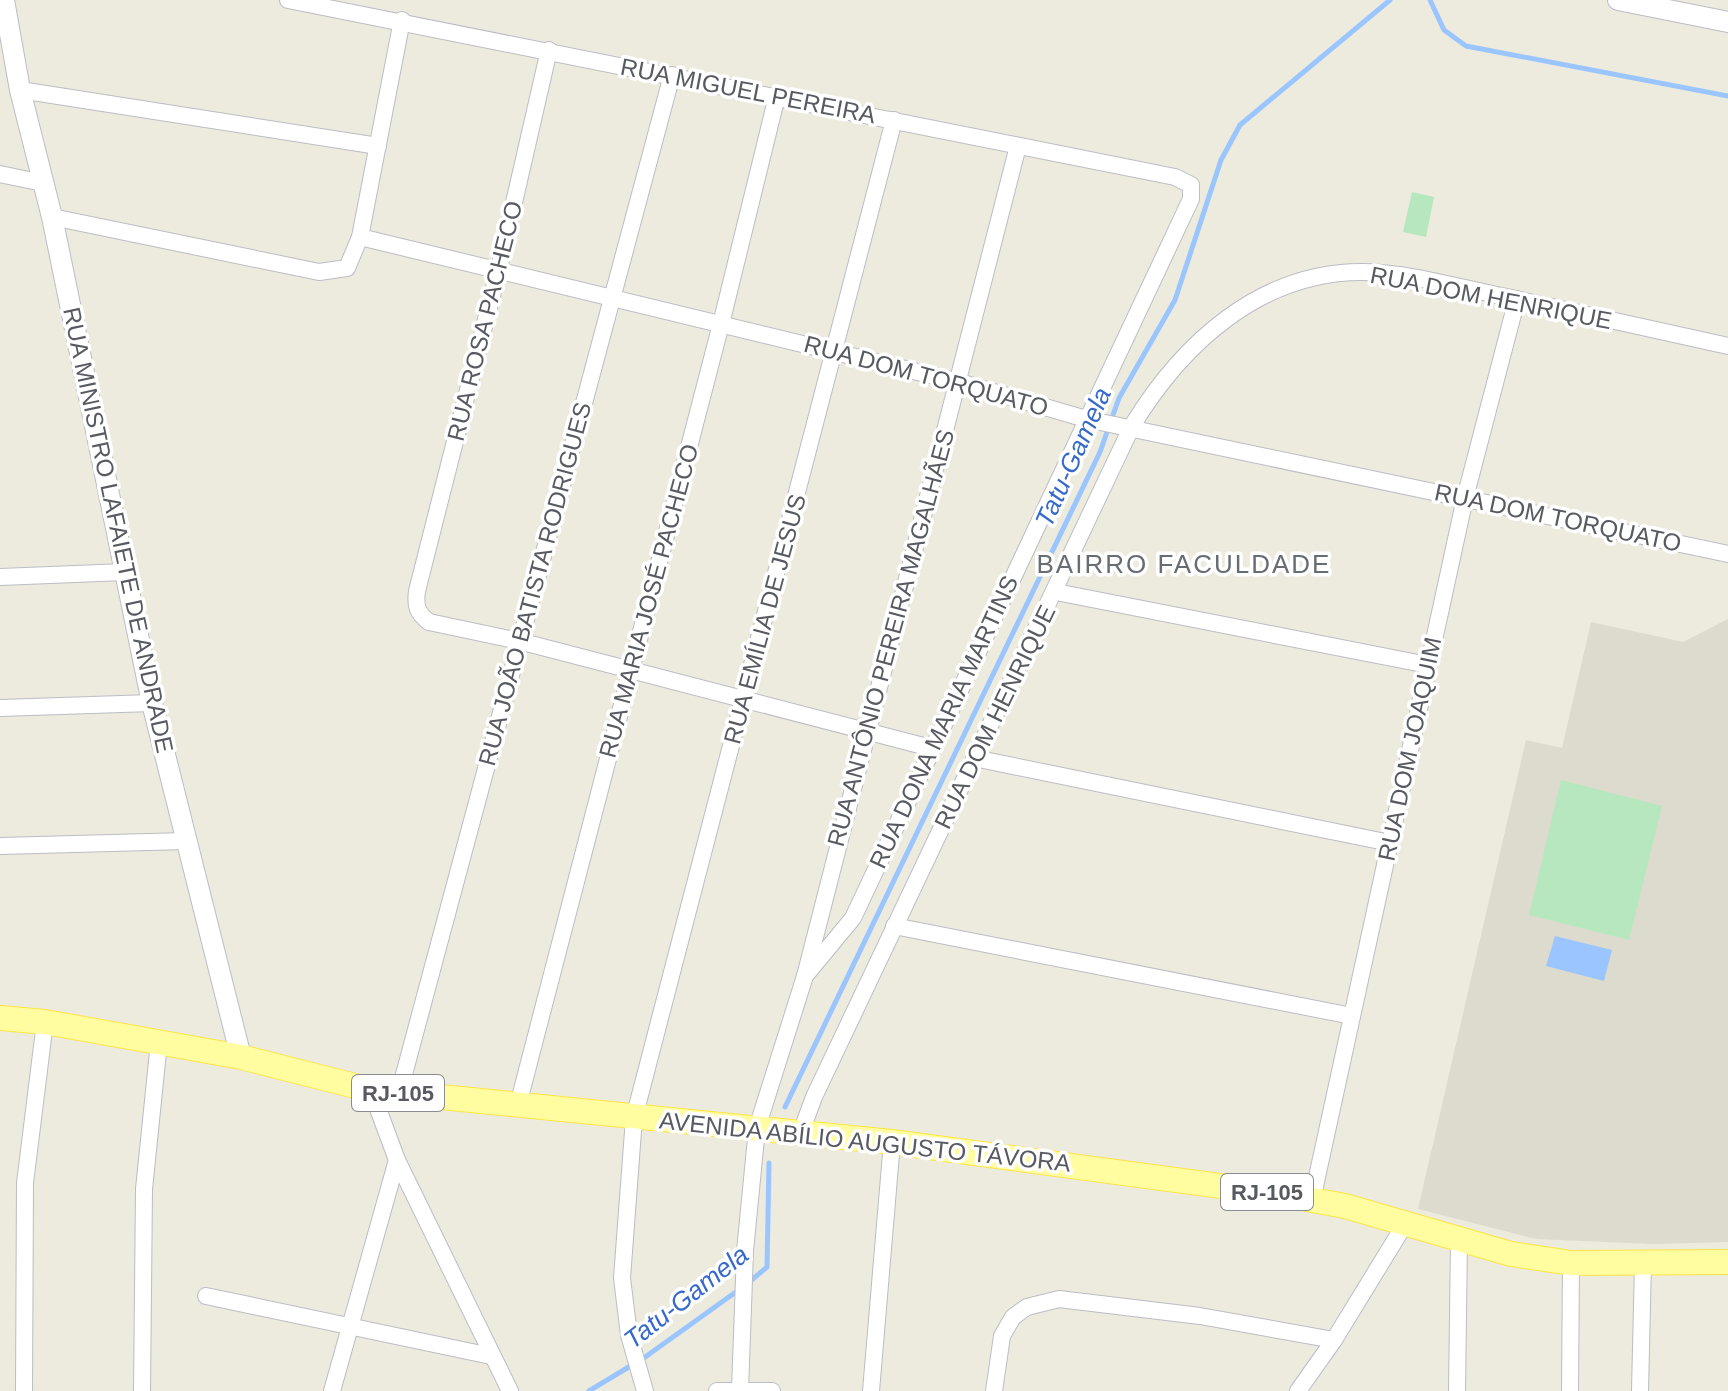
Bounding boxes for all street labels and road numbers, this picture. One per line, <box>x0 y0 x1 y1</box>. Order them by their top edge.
street label: RUA MIGUEL PEREIRA <box>618 53 878 128</box>
street label: RUA ROSA PACHECO <box>442 198 527 444</box>
street label: RUA DOM HENRIQUE <box>1368 261 1614 334</box>
street label: RUA MINISTRO LAFAIETE DE ANDRADE <box>58 305 179 755</box>
street label: RUA DOM TORQUATO <box>801 330 1051 421</box>
street label: RUA JOÃO BATISTA RODRIGUES <box>473 399 596 769</box>
street label: RUA ANTÔNIO PEREIRA MAGALHÃES <box>822 426 959 849</box>
street label: RUA MARIA JOSÉ PACHECO <box>594 441 703 761</box>
street label: RUA DOM TORQUATO <box>1432 478 1684 557</box>
street label: RUA EMÍLIA DE JESUS <box>718 491 811 747</box>
street label: RUA DONA MARIA MARTINS <box>864 571 1023 872</box>
street label: RUA DOM HENRIQUE <box>929 601 1060 833</box>
street label: RUA DOM JOAQUIM <box>1373 635 1446 863</box>
road number: RJ-105 <box>352 1075 444 1111</box>
street label: AVENIDA ABÍLIO AUGUSTO TÁVORA <box>658 1106 1072 1177</box>
road number: RJ-105 <box>1221 1174 1313 1210</box>

